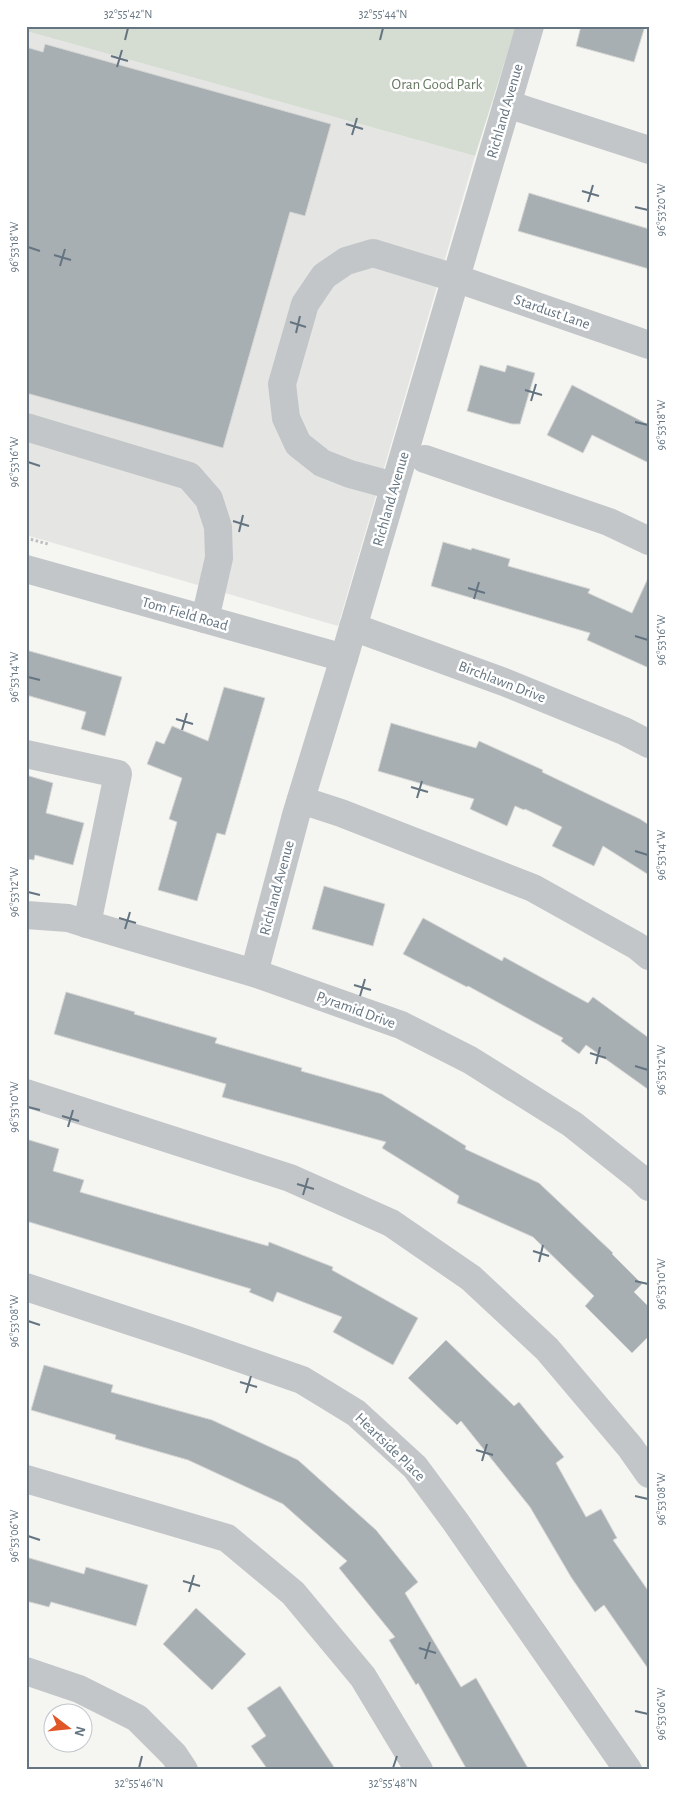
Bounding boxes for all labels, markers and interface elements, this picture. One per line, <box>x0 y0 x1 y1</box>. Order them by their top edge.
text: 32°55'42"N <box>104 8 152 20</box>
text: 32°55'44"N <box>358 8 408 20</box>
street label: Richland Avenue <box>484 62 526 160</box>
park label: Oran Good Park <box>392 77 483 92</box>
text: 96°53'20"W <box>655 183 667 236</box>
text: 96°53'18"W <box>8 221 20 272</box>
street label: Stardust Lane <box>512 292 592 332</box>
text: 96°53'18"W <box>655 399 667 450</box>
text: 96°53'16"W <box>8 436 20 487</box>
street label: Richland Avenue <box>370 450 412 548</box>
street label: Tom Field Road <box>140 595 230 634</box>
text: 96°53'16"W <box>655 614 667 665</box>
text: 96°53'14"W <box>8 651 20 702</box>
street label: Birchlawn Drive <box>456 659 548 706</box>
text: 96°53'14"W <box>655 829 667 880</box>
street label: Richland Avenue <box>257 839 297 937</box>
text: 96°53'12"W <box>8 866 20 917</box>
street label: Pyramid Drive <box>315 989 398 1031</box>
text: 96°53'12"W <box>655 1044 667 1095</box>
text: 96°53'10"W <box>8 1081 20 1133</box>
text: 96°53'10"W <box>655 1258 667 1310</box>
text: 96°53'08"W <box>8 1294 20 1348</box>
street label: Heartside Place <box>352 1410 428 1484</box>
text: 96°53'08"W <box>655 1472 667 1526</box>
text: 96°53'06"W <box>8 1509 20 1562</box>
text: 96°53'06"W <box>655 1687 667 1740</box>
north arrow <box>42 1704 92 1754</box>
text: N <box>71 1725 88 1738</box>
text: 32°55'46"N <box>115 1777 163 1789</box>
text: 32°55'48"N <box>369 1777 417 1789</box>

